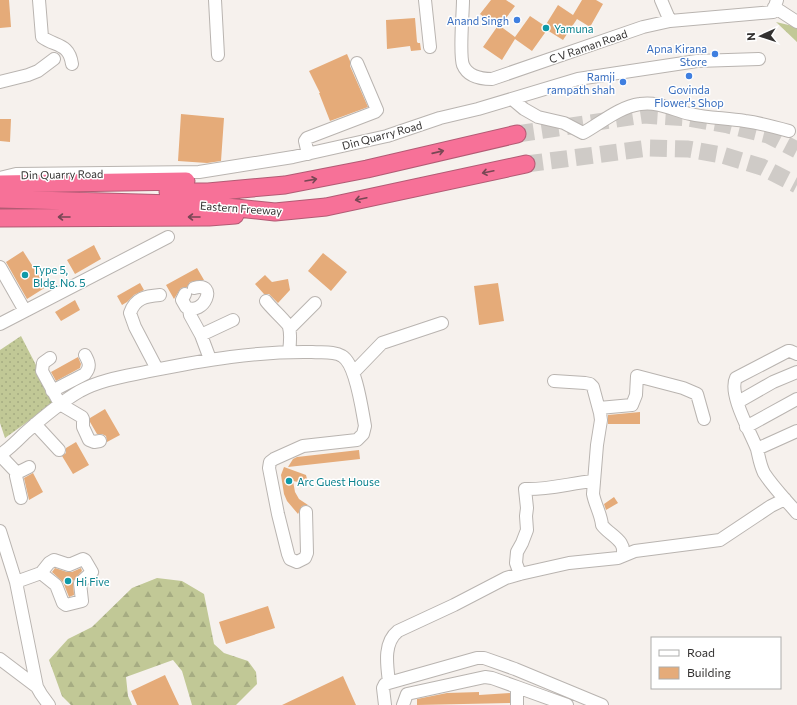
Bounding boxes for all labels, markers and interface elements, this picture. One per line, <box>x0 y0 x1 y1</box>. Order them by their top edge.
place label: Anand Singh <box>447 14 509 27</box>
marker: Anand Singh <box>512 15 522 25</box>
north arrow <box>741 16 781 56</box>
place label: Yamuna <box>554 22 594 35</box>
marker: Yamuna <box>541 23 551 33</box>
street label: C V Raman Road <box>547 27 629 65</box>
text: N <box>744 32 757 41</box>
place label: Apna Kirana Store <box>646 42 707 68</box>
marker: Apna Kirana Store <box>710 49 720 59</box>
place label: Ramji rampath shah <box>547 70 615 96</box>
marker: Govinda Flower's Shop <box>684 71 694 81</box>
marker: Ramji rampath shah <box>618 77 628 87</box>
place label: Govinda Flower's Shop <box>654 83 724 109</box>
street label: Din Quarry Road <box>340 118 424 152</box>
one-way arrow <box>431 148 444 156</box>
street label: Din Quarry Road <box>21 167 103 181</box>
one-way arrow <box>482 169 495 177</box>
one-way arrow <box>304 176 317 184</box>
one-way arrow <box>354 196 367 204</box>
street label: Eastern Freeway <box>200 199 283 217</box>
one-way arrow <box>58 213 71 221</box>
one-way arrow <box>188 213 201 221</box>
place label: Type 5, Bldg. No. 5 <box>33 263 86 289</box>
marker: Type 5, Bldg. No. 5 <box>20 270 30 280</box>
place label: Arc Guest House <box>297 475 380 488</box>
marker: Arc Guest House <box>284 476 294 486</box>
place label: Hi Five <box>76 575 110 588</box>
marker: Hi Five <box>63 576 73 586</box>
legend <box>651 637 781 689</box>
text: Road <box>687 645 715 659</box>
text: Building <box>687 665 731 679</box>

